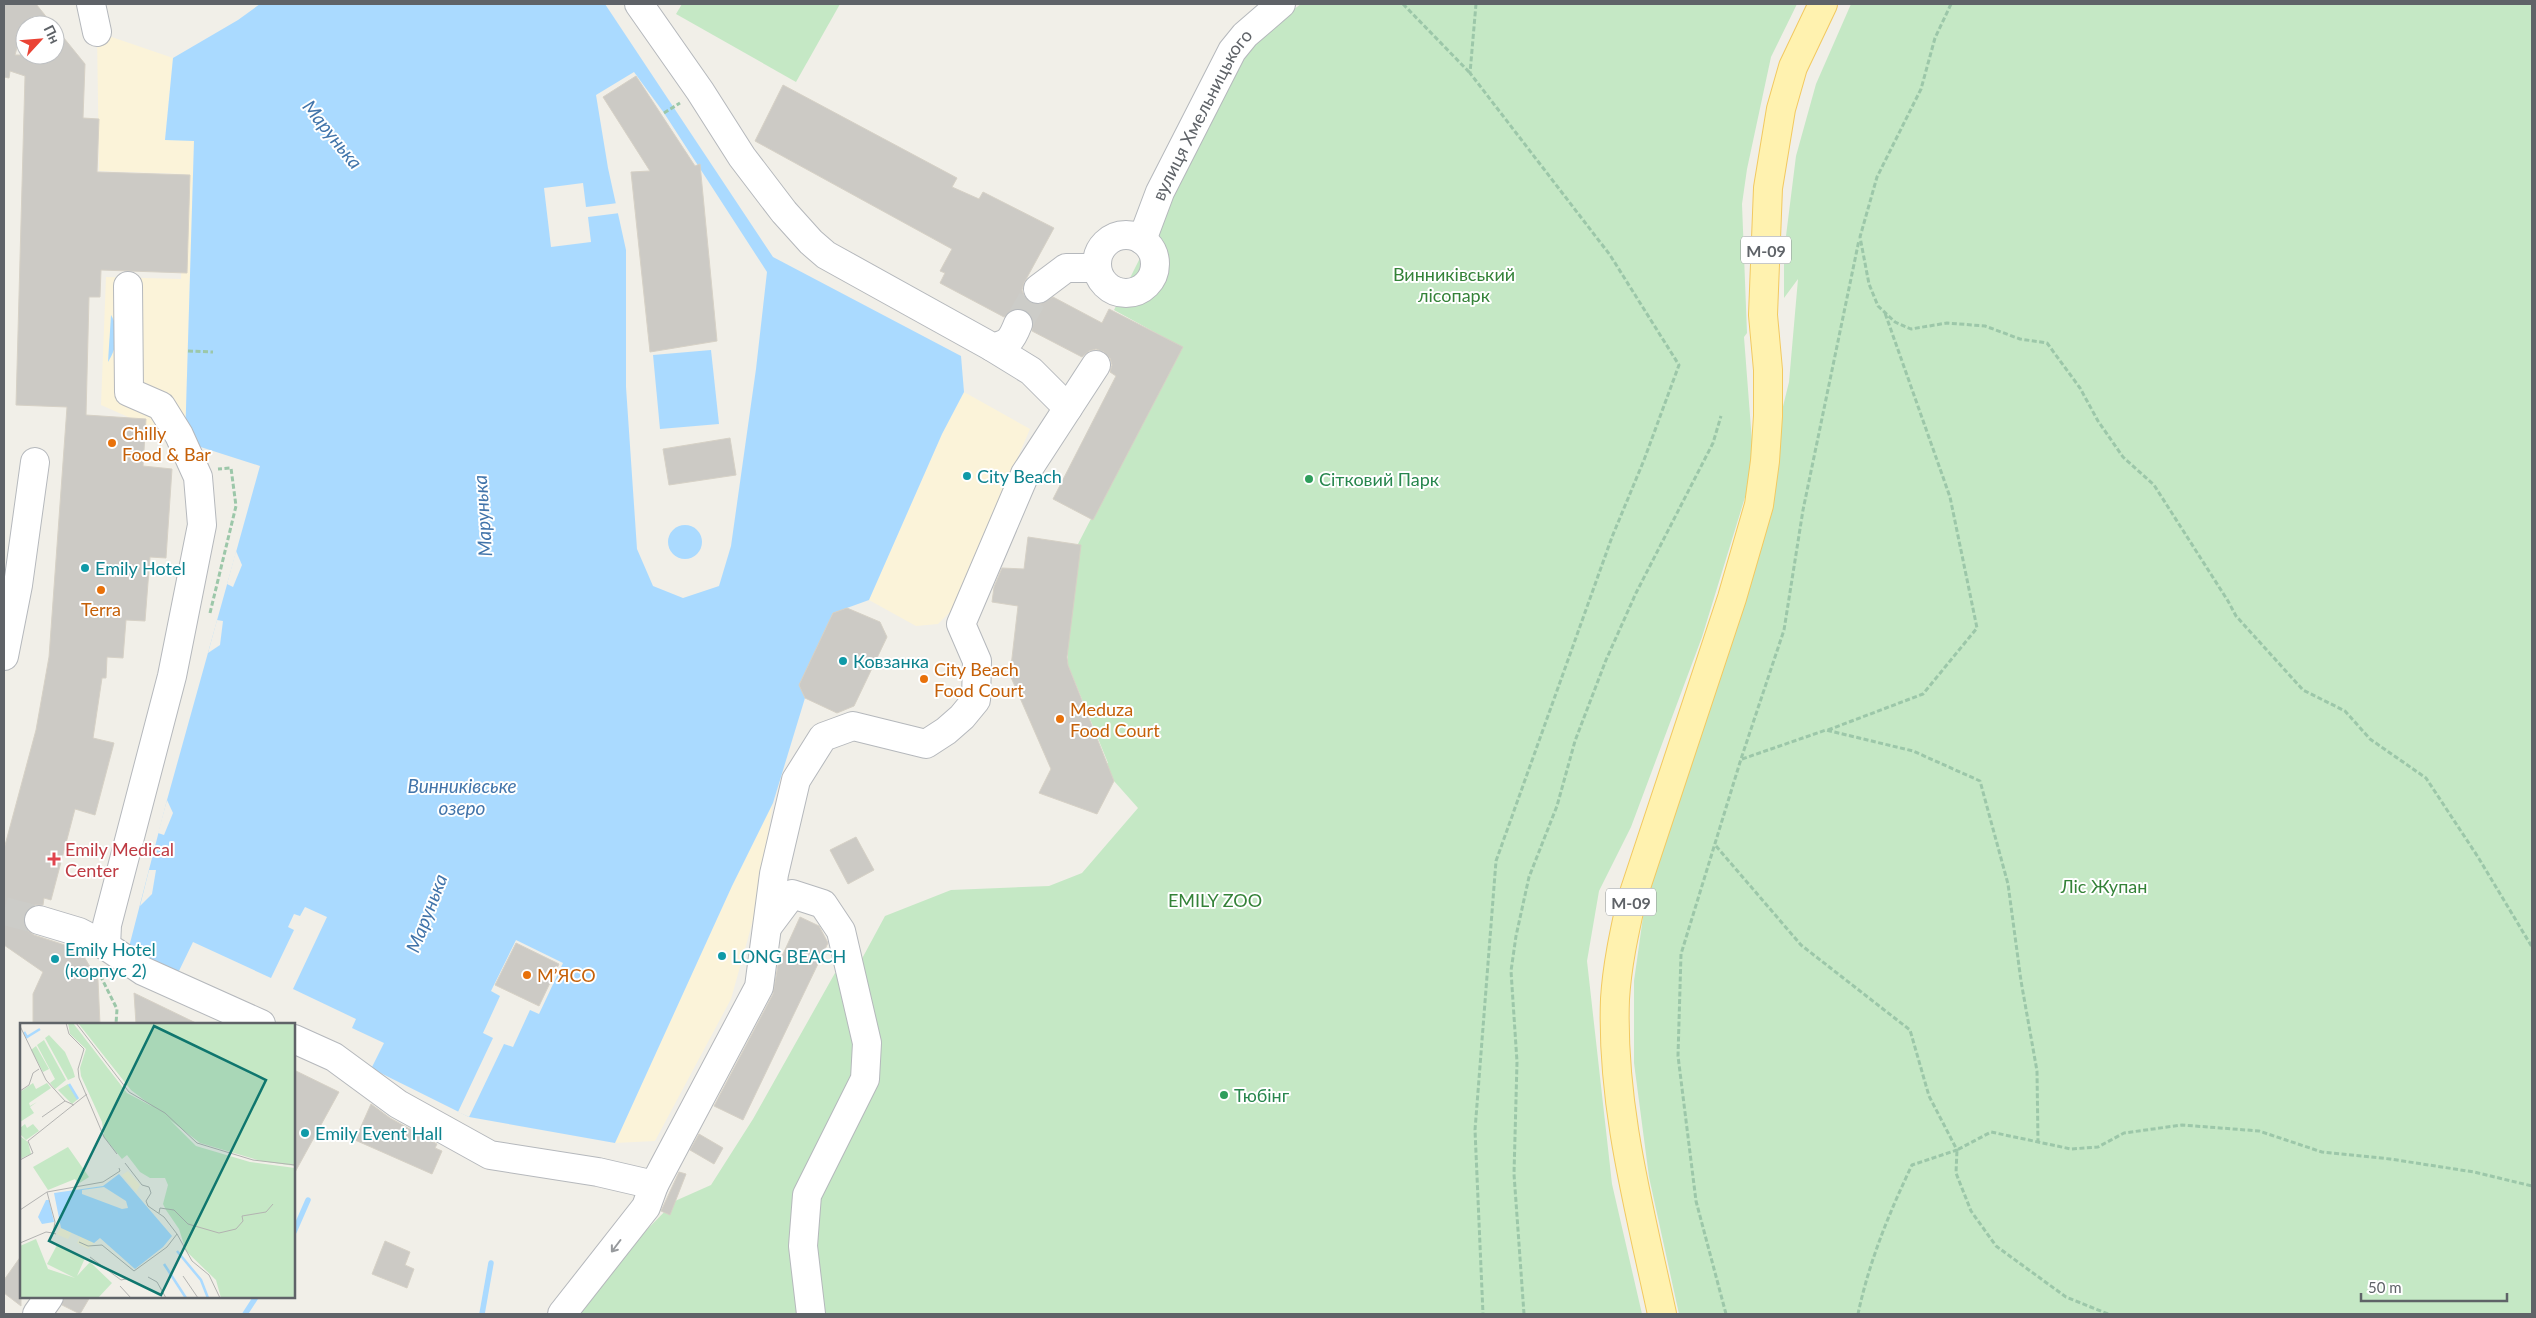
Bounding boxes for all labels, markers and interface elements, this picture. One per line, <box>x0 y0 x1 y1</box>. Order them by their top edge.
north arrow <box>15 15 65 65</box>
text: Пн <box>40 22 64 46</box>
street label: вулиця Хмельницького <box>1147 24 1256 203</box>
water label: Марунька <box>298 95 368 173</box>
road number: М-09 <box>1741 236 1791 264</box>
park label: Винниківський лісопарк <box>1393 263 1515 306</box>
place label: Chilly Food & Bar <box>122 422 211 465</box>
marker: Chilly Food & Bar <box>106 437 118 449</box>
place label: City Beach <box>977 465 1062 487</box>
place label: Сітковий Парк <box>1319 468 1440 490</box>
marker: City Beach <box>961 470 973 482</box>
marker: Сітковий Парк <box>1303 473 1315 485</box>
water label: Марунька <box>468 474 496 558</box>
place label: Emily Hotel <box>95 557 186 579</box>
marker: Emily Hotel <box>79 562 91 574</box>
marker: Terra <box>95 584 107 596</box>
place label: Terra <box>81 598 121 620</box>
place label: Ковзанка <box>853 650 929 672</box>
marker: Ковзанка <box>837 655 849 667</box>
place label: City Beach Food Court <box>934 658 1024 701</box>
marker: City Beach Food Court <box>918 673 930 685</box>
place label: Meduza Food Court <box>1070 698 1160 741</box>
marker: Meduza Food Court <box>1054 713 1066 725</box>
water label: Винниківське озеро <box>407 774 517 819</box>
place label: Emily Medical Center <box>65 838 174 881</box>
marker: Emily Medical Center <box>47 852 61 866</box>
water label: Марунька <box>401 871 451 955</box>
park label: Ліс Жупан <box>2060 875 2147 897</box>
park label: EMILY ZOO <box>1168 889 1262 911</box>
road number: М-09 <box>1606 889 1656 916</box>
place label: Emily Hotel (корпус 2) <box>65 938 156 981</box>
place label: LONG BEACH <box>732 945 846 967</box>
marker: LONG BEACH <box>716 950 728 962</box>
marker: Emily Hotel (корпус 2) <box>49 953 61 965</box>
place label: М’ЯСО <box>537 964 596 986</box>
marker: М’ЯСО <box>521 969 533 981</box>
inset map <box>20 1023 295 1298</box>
place label: Тюбінг <box>1234 1084 1290 1106</box>
marker: Тюбінг <box>1218 1089 1230 1101</box>
place label: Emily Event Hall <box>315 1122 442 1144</box>
marker: Emily Event Hall <box>299 1127 311 1139</box>
one-way arrow <box>611 1239 621 1253</box>
scale bar <box>2361 1270 2507 1302</box>
text: 50 m <box>2368 1278 2402 1296</box>

